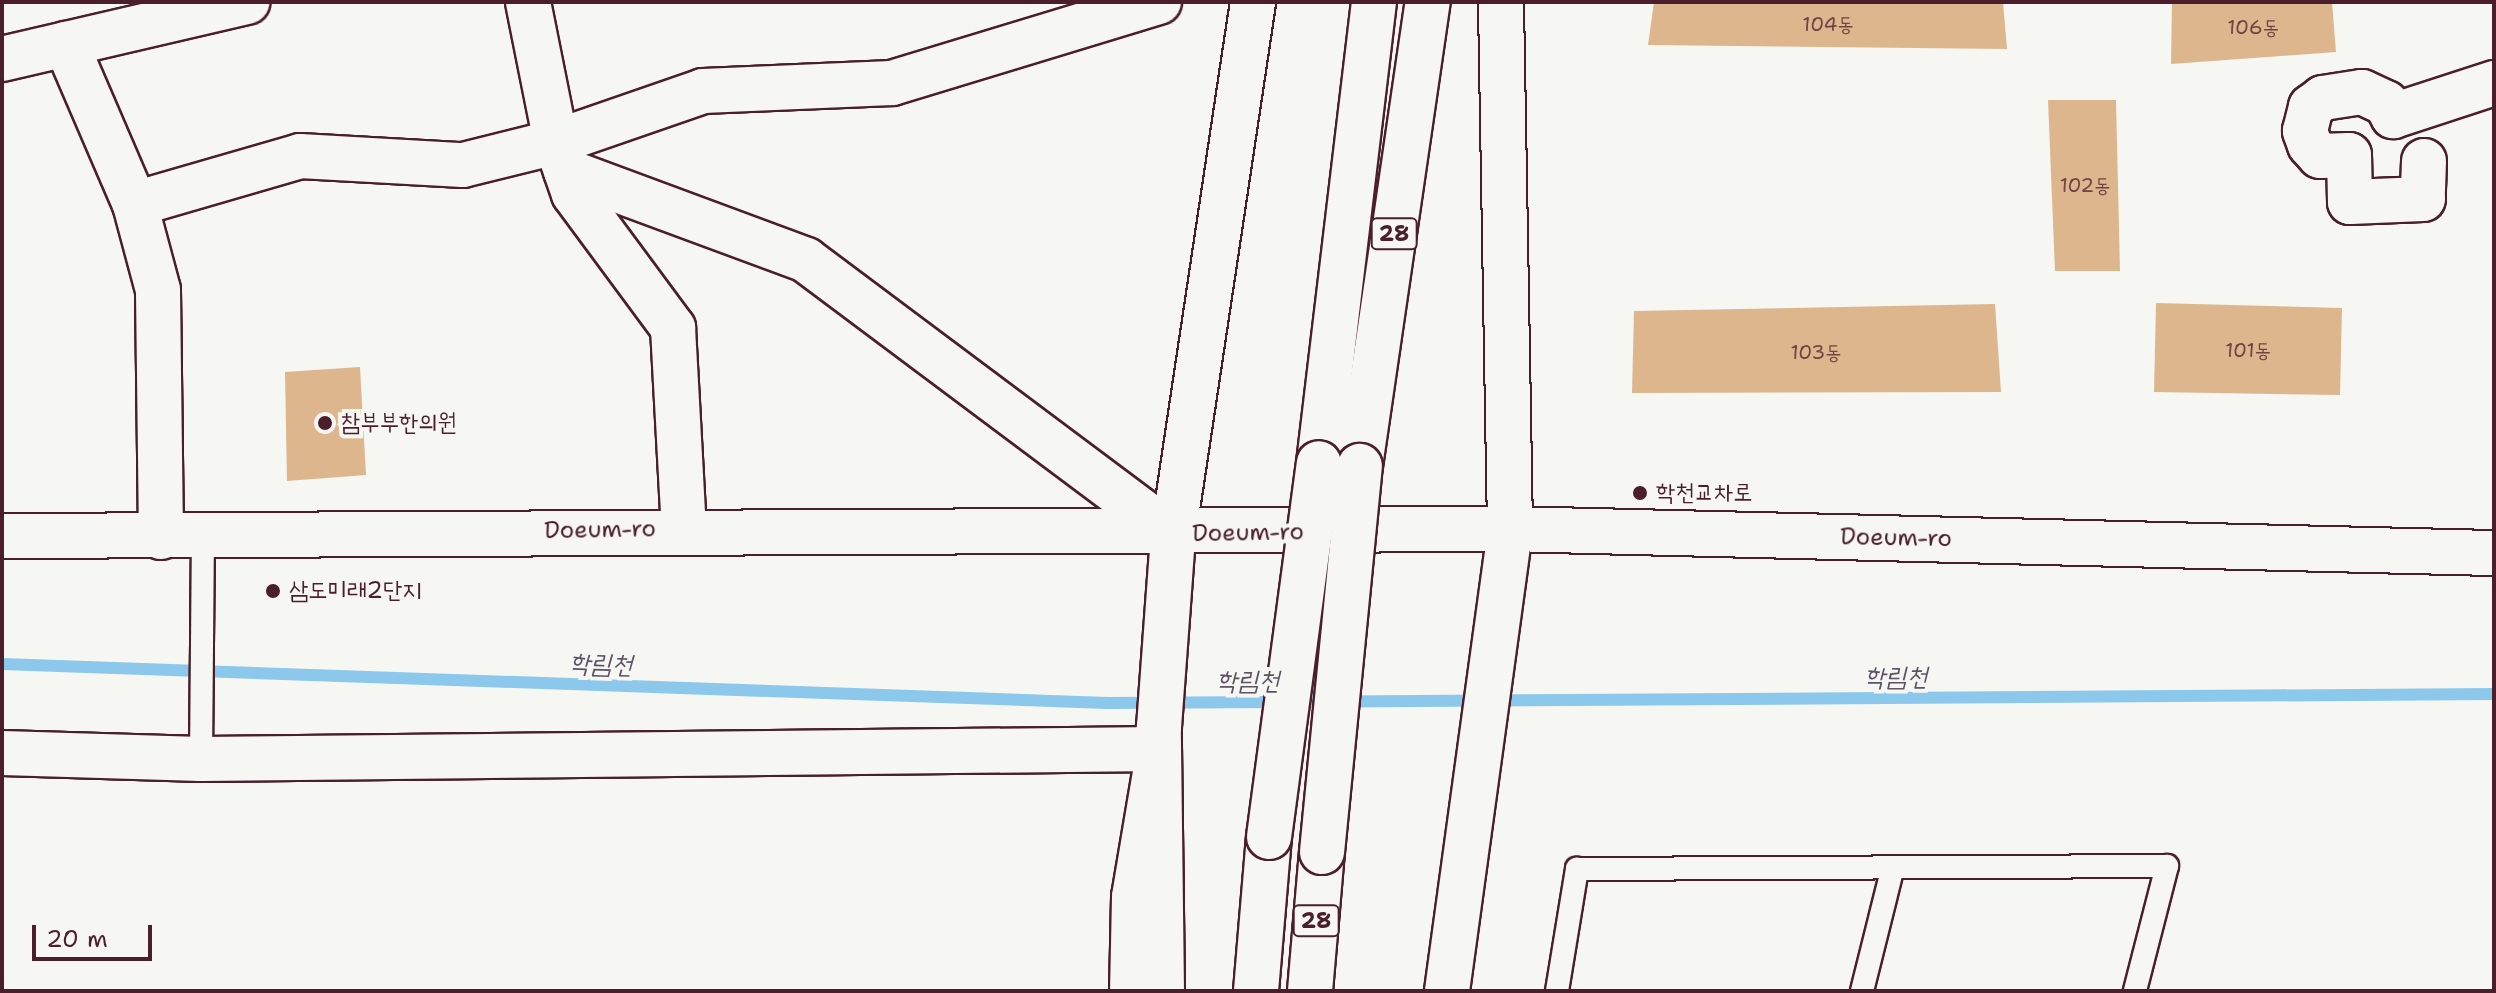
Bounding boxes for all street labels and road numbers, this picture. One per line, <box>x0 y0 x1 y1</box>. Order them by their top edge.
road number: 28 <box>1370 216 1418 252</box>
street label: Doeum-ro <box>544 515 656 545</box>
street label: Doeum-ro <box>1192 518 1304 548</box>
street label: Doeum-ro <box>1840 523 1952 553</box>
road number: 28 <box>1292 903 1340 939</box>

